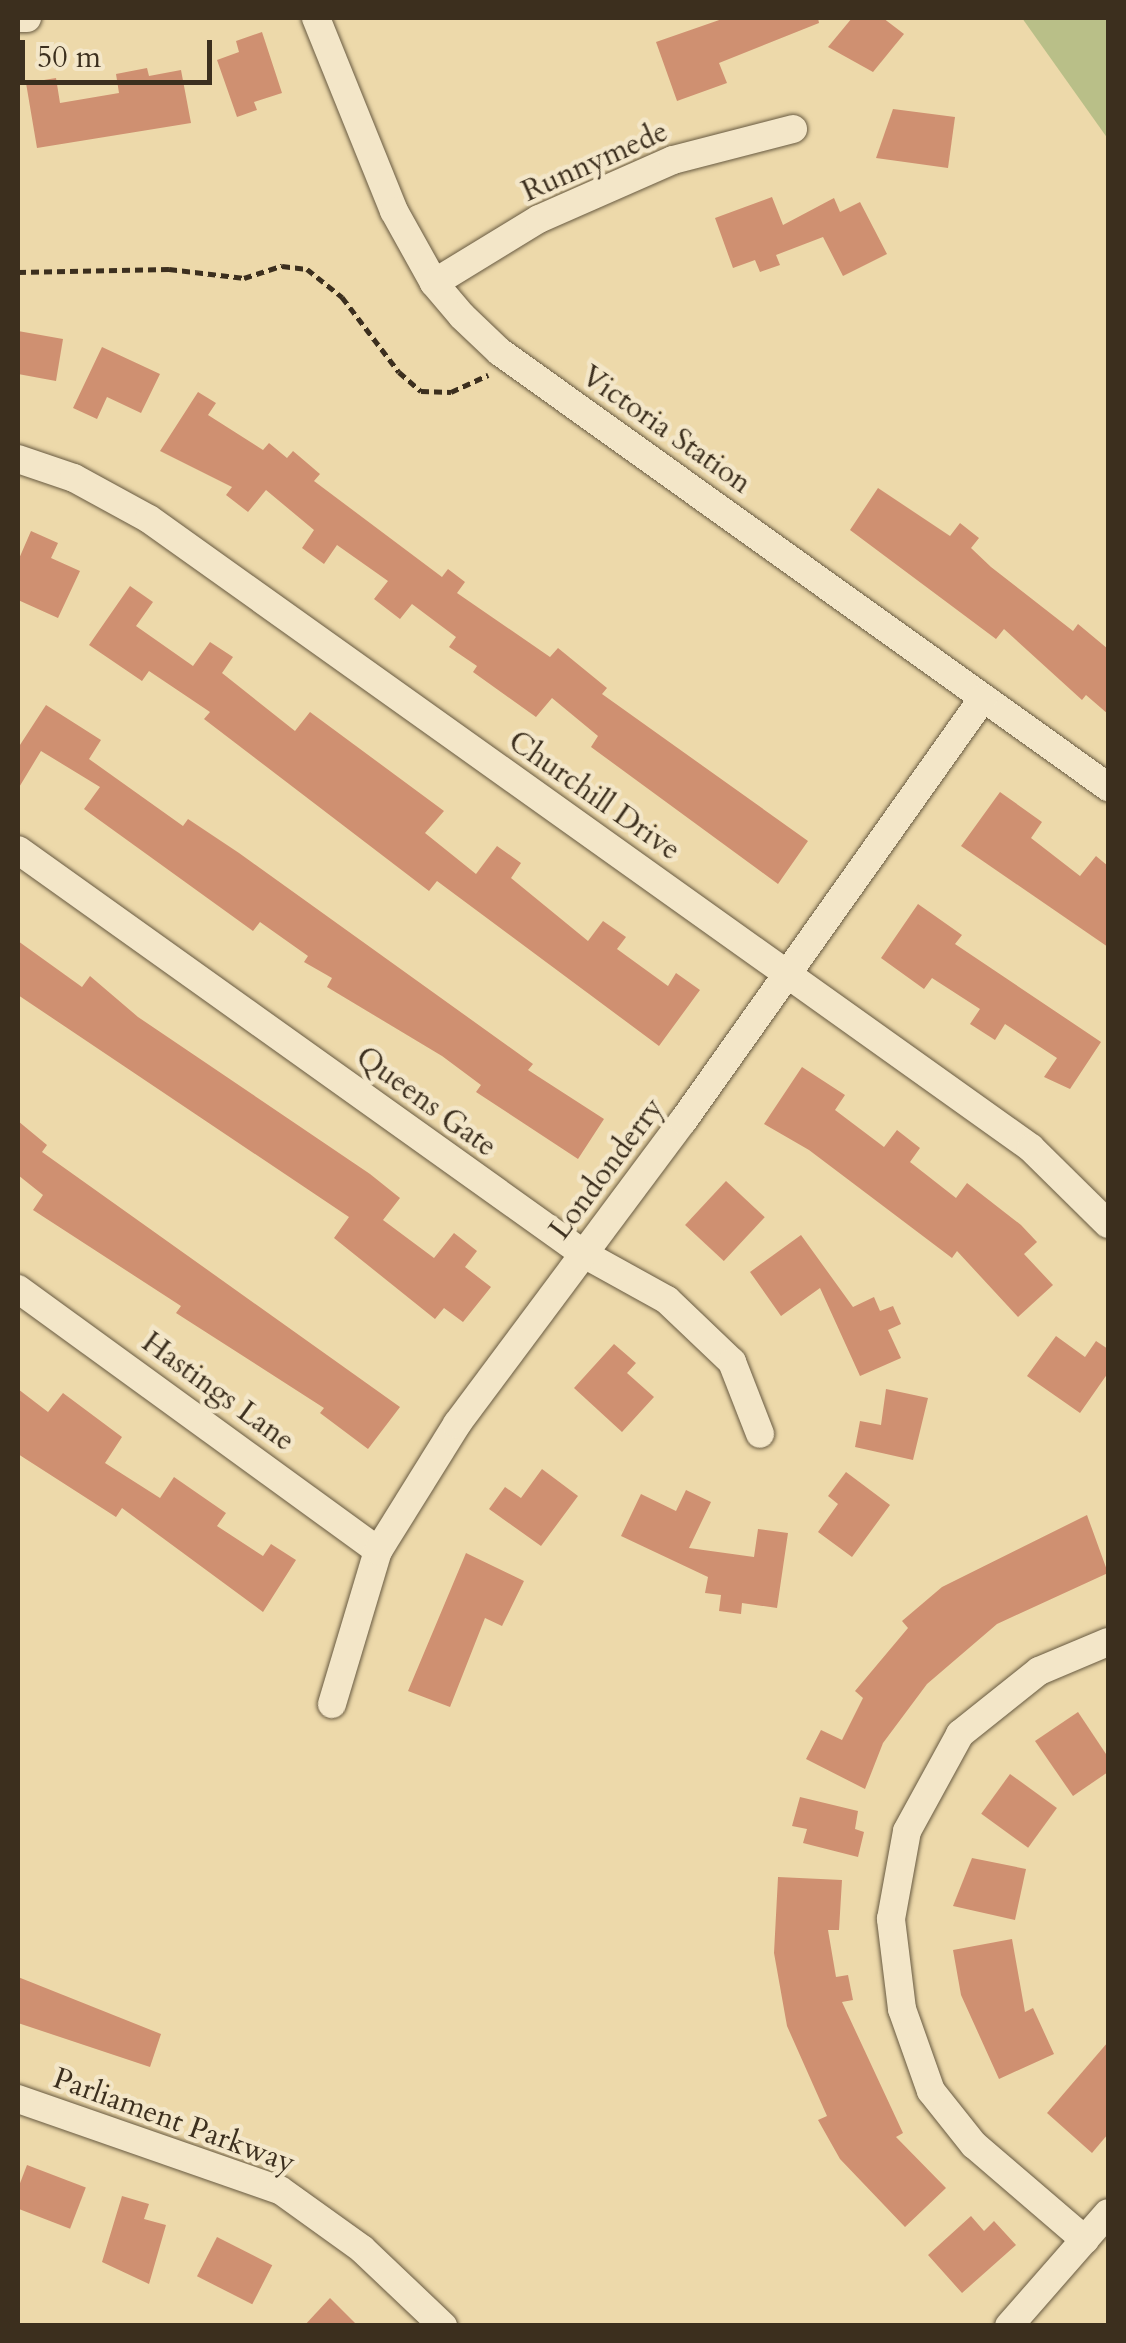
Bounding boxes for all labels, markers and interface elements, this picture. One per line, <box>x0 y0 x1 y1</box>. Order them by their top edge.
scale bar <box>25 20 218 82</box>
text: 50 m <box>37 37 101 78</box>
street label: Runnymede <box>517 114 673 210</box>
street label: Victoria Station <box>574 358 758 502</box>
street label: Churchill Drive <box>501 724 687 868</box>
street label: Queens Gate <box>349 1039 503 1165</box>
street label: Londonderry <box>542 1091 672 1247</box>
street label: Hastings Lane <box>135 1325 301 1459</box>
street label: Parliament Parkway <box>48 2061 300 2181</box>

